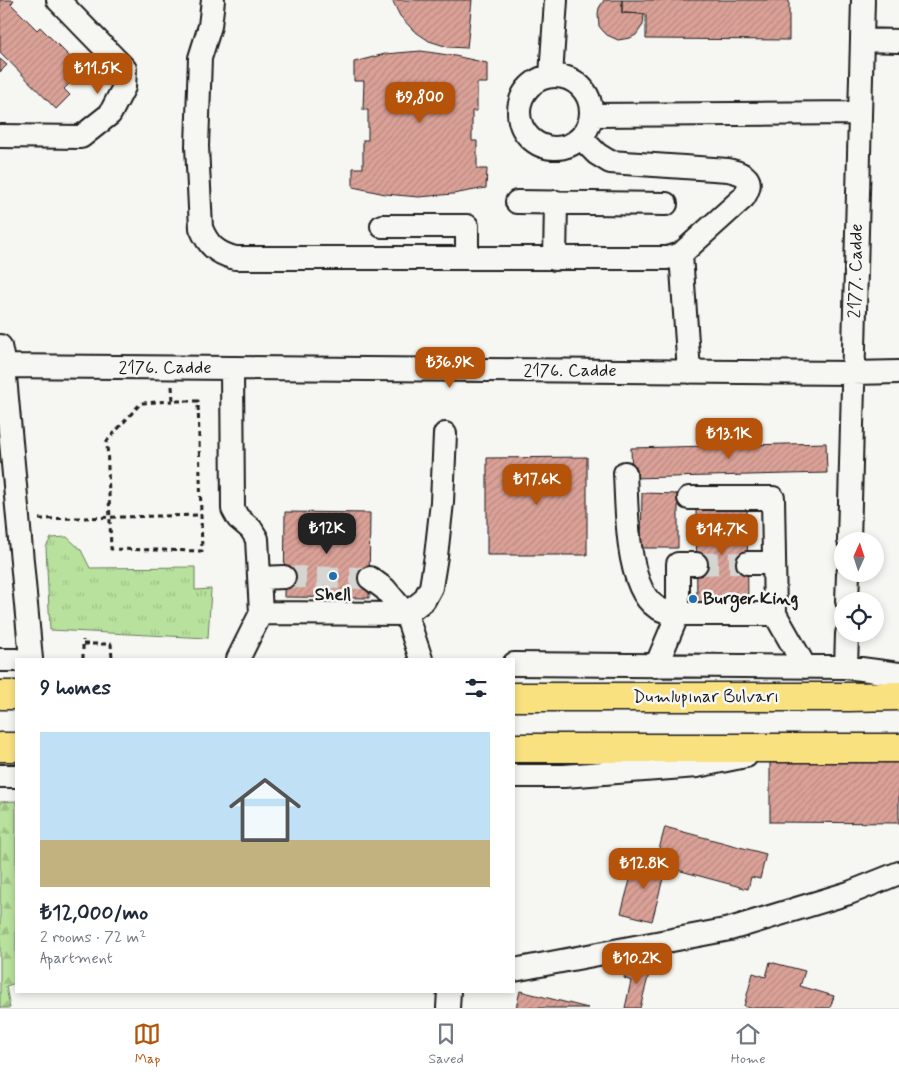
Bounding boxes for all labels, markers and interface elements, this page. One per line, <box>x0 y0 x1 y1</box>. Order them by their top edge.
pin: ₺11.5K <box>57 52 139 95</box>
text: ₺11.5K <box>74 58 122 79</box>
pin: ₺9,800 <box>379 82 461 124</box>
text: ₺9,800 <box>396 87 444 108</box>
street label: 2177. Cadde <box>843 223 869 319</box>
pin: ₺36.9K <box>409 346 491 389</box>
text: ₺36.9K <box>426 352 474 373</box>
street label: 2176. Cadde <box>118 356 212 380</box>
street label: 2176. Cadde <box>523 359 617 383</box>
pin: ₺13.1K <box>688 418 770 460</box>
text: ₺13.1K <box>707 423 751 444</box>
pin: ₺17.6K <box>496 464 578 506</box>
text: ₺17.6K <box>513 469 561 490</box>
pin: ₺12K <box>297 512 357 555</box>
pin: ₺14.7K <box>681 514 763 556</box>
text: ₺12K <box>309 518 345 539</box>
text: ₺14.7K <box>697 519 747 540</box>
north arrow <box>834 532 884 582</box>
map controls <box>834 532 884 642</box>
marker: Shell <box>327 570 339 582</box>
place label: Shell <box>315 583 351 607</box>
place label: Burger King <box>703 587 798 613</box>
button: locate <box>834 592 884 642</box>
marker: Burger King <box>687 593 699 605</box>
text: 9 homes <box>40 674 111 702</box>
icon: filters <box>462 674 490 702</box>
street label: Dumlupınar Bulvarı <box>633 685 779 709</box>
icon: home <box>220 765 310 855</box>
pin: ₺12.8K <box>603 848 685 890</box>
text: ₺12.8K <box>620 853 668 874</box>
text: ₺12,000/mo <box>40 899 148 927</box>
text: 2 rooms · 72 m² <box>40 927 146 948</box>
pin: ₺10.2K <box>596 942 678 985</box>
text: Apartment <box>40 948 113 969</box>
text: ₺10.2K <box>613 948 661 969</box>
tab: Map <box>133 1020 161 1068</box>
tab: Saved <box>428 1020 464 1068</box>
tab: Home <box>731 1020 766 1068</box>

